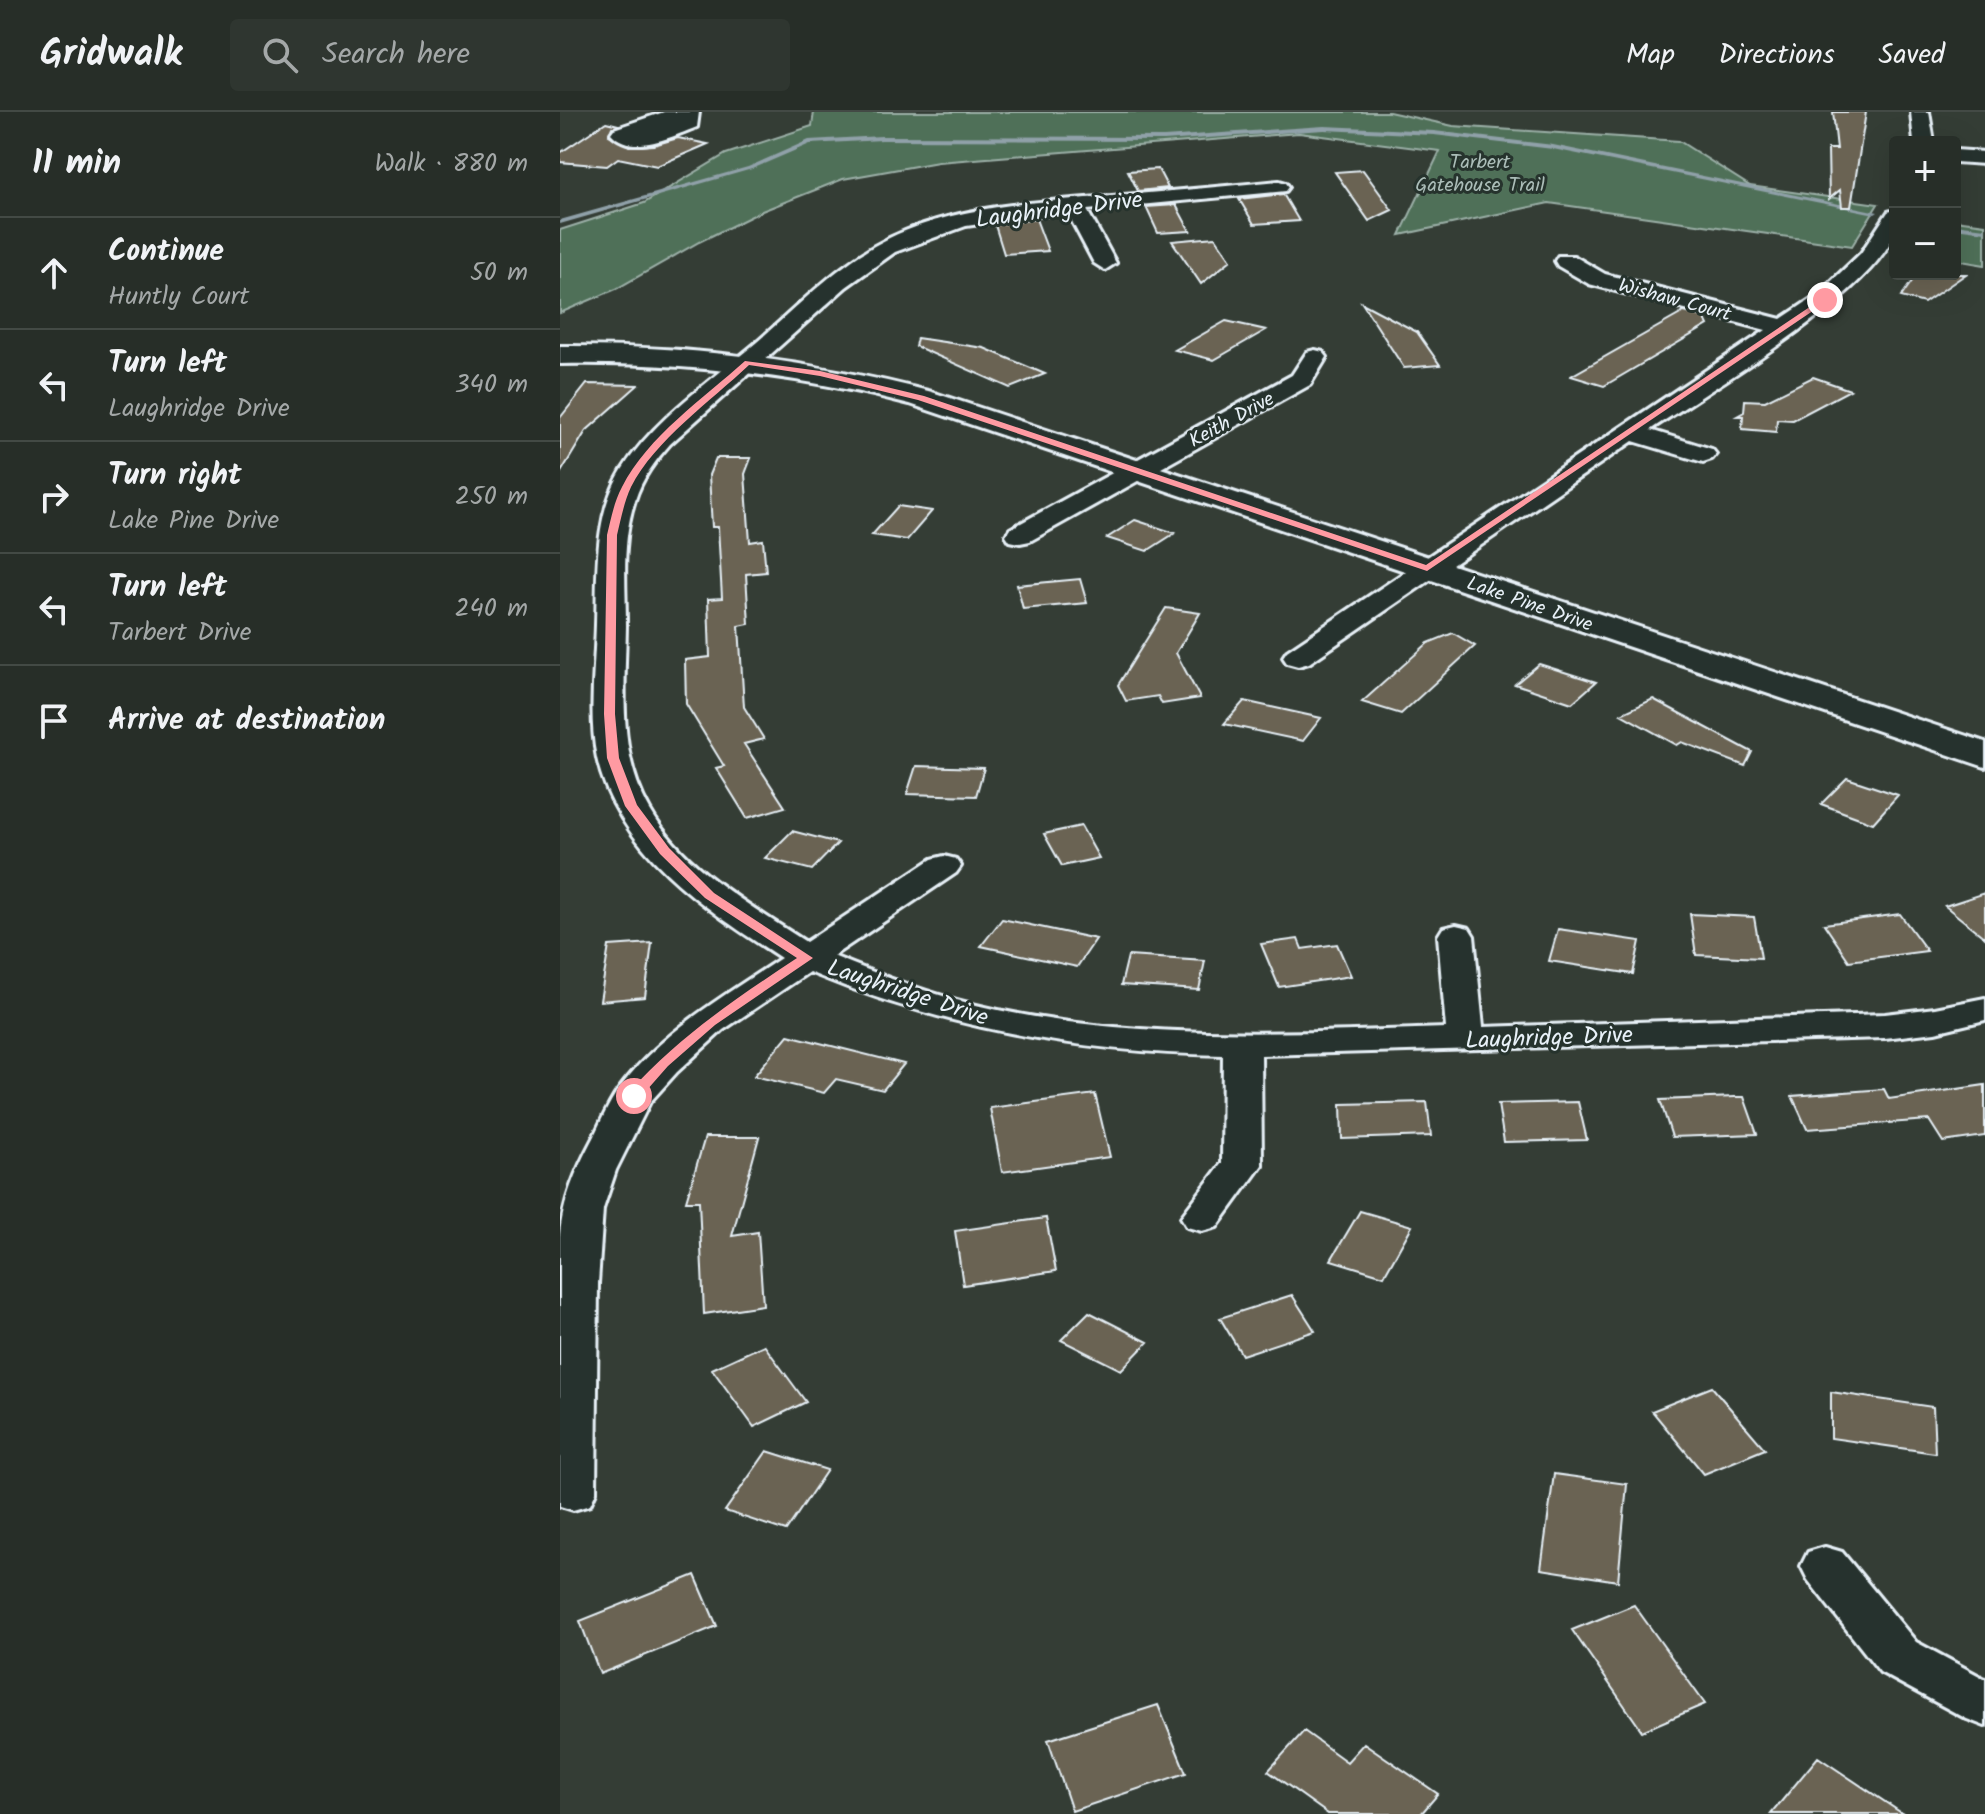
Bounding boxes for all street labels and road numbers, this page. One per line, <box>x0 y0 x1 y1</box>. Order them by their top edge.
street label: Laughridge Drive <box>974 181 1145 240</box>
street label: Wishaw Court <box>1615 271 1735 331</box>
street label: Keith Drive <box>1183 384 1281 457</box>
street label: Lake Pine Drive <box>1462 568 1597 641</box>
street label: Laughridge Drive <box>822 949 993 1038</box>
street label: Laughridge Drive <box>1465 1016 1634 1061</box>

